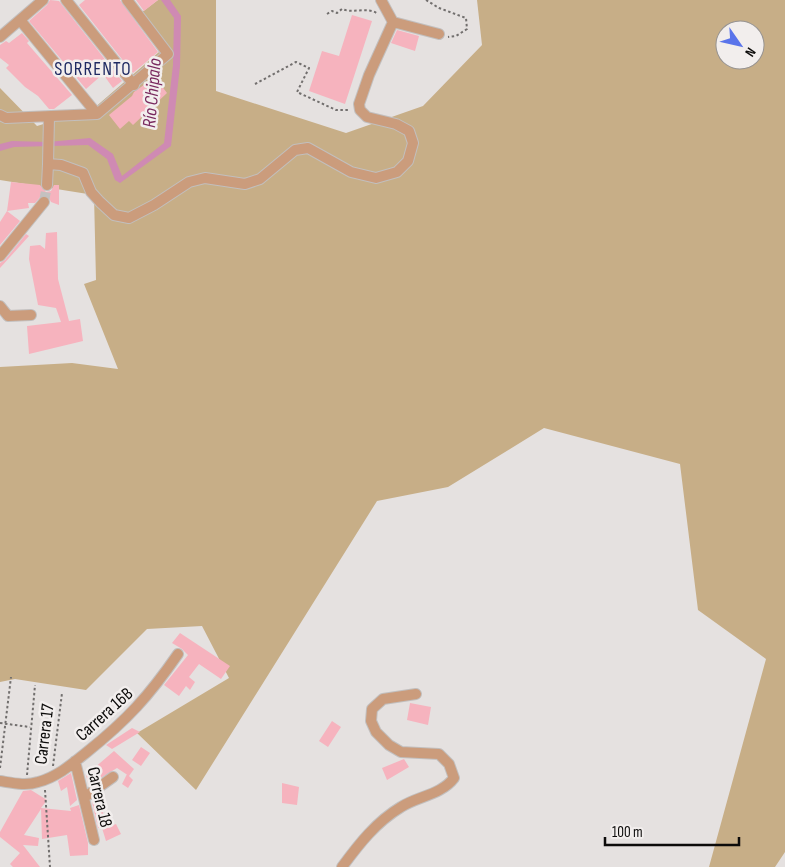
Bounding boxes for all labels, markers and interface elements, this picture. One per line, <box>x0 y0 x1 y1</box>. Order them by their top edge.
north arrow <box>715 20 765 70</box>
text: N <box>741 44 760 60</box>
water label: Río Chipalo <box>138 57 167 129</box>
district label: SORRENTO <box>54 58 132 81</box>
street label: Carrera 16B <box>71 683 137 745</box>
street label: Carrera 17 <box>30 702 59 766</box>
street label: Carrera 18 <box>82 765 117 830</box>
scale bar <box>605 814 739 846</box>
text: 100 m <box>612 823 643 842</box>

